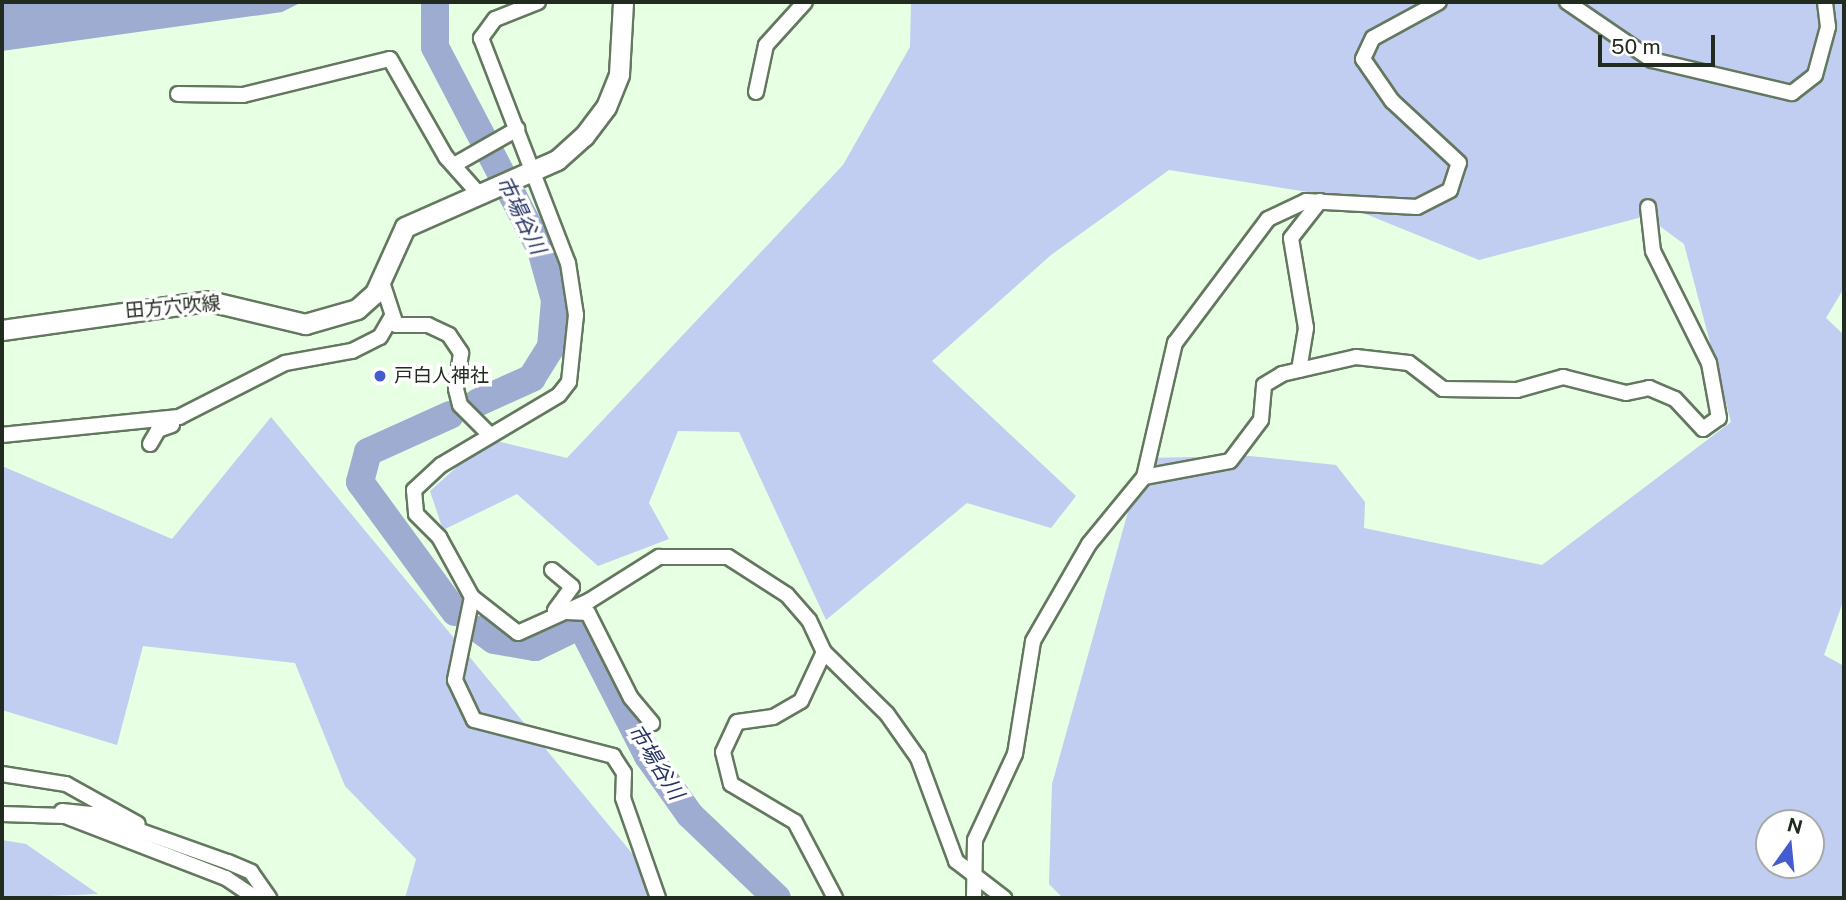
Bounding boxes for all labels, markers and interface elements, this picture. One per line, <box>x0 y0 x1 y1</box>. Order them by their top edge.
scale bar <box>1601 21 1718 65</box>
text: 50 m <box>1611 34 1661 59</box>
water label: 市場谷川 <box>491 172 551 258</box>
street label: 田方穴吹線 <box>125 292 221 322</box>
place label: 戸白人神社 <box>394 365 489 387</box>
marker: 戸白人神社 <box>372 368 388 384</box>
water label: 市場谷川 <box>623 720 689 804</box>
north arrow <box>1755 809 1825 879</box>
text: N <box>1785 813 1805 838</box>

